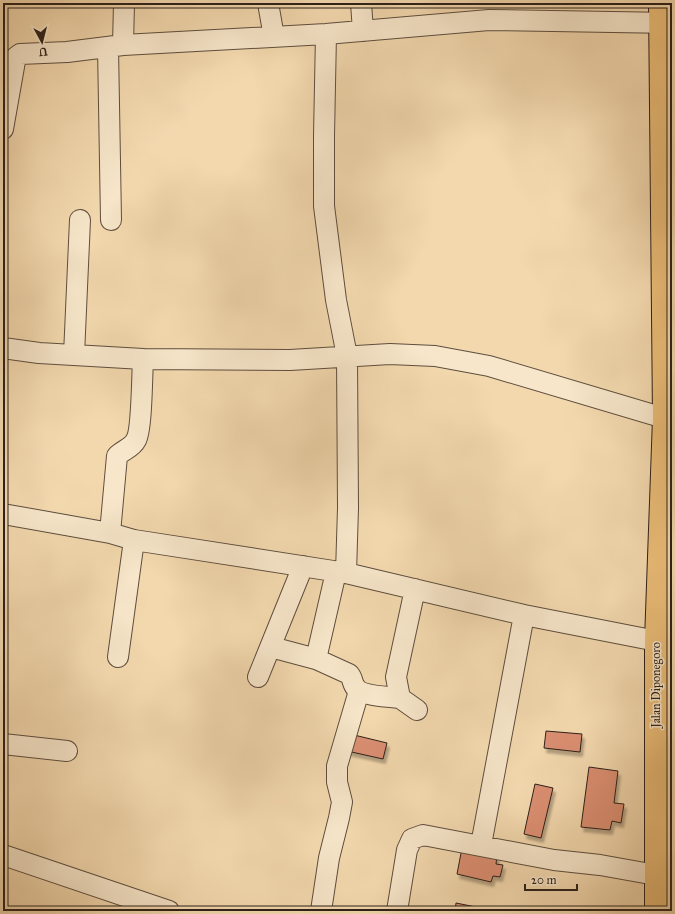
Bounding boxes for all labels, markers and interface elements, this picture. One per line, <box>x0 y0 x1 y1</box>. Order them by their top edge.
north arrow <box>22 22 62 62</box>
text: U <box>38 44 48 58</box>
street label: Jalan Diponegoro <box>649 642 664 730</box>
scale bar <box>525 866 577 892</box>
text: 20 m <box>531 873 557 887</box>

